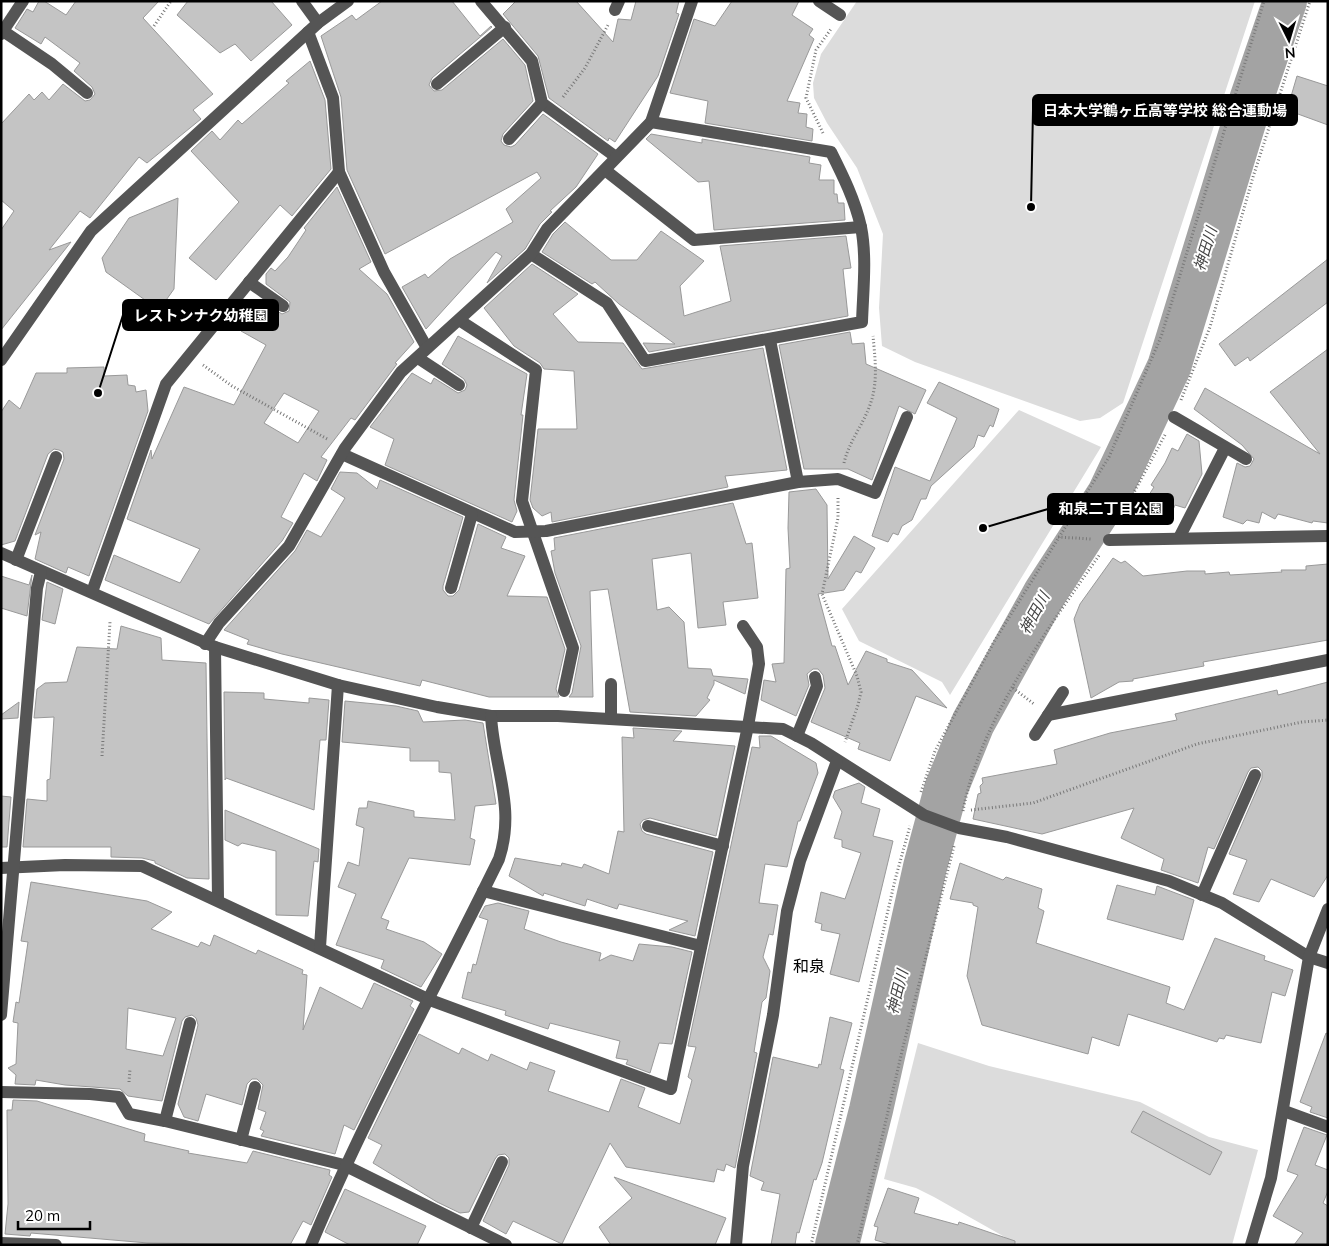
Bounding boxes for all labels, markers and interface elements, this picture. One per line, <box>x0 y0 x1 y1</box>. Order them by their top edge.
north arrow <box>1264 15 1314 65</box>
text: N <box>1284 44 1296 62</box>
callout: 日本大学鶴ヶ丘高等学校 総合運動場 <box>1033 95 1297 125</box>
text: 日本大学鶴ヶ丘高等学校 総合運動場 <box>1043 101 1287 120</box>
water label: 神田川 <box>1189 223 1221 273</box>
callout: レストンナク幼稚園 <box>123 300 278 330</box>
text: レストンナク幼稚園 <box>133 306 269 325</box>
callout: 和泉二丁目公園 <box>1048 494 1173 524</box>
text: 和泉二丁目公園 <box>1058 499 1164 518</box>
water label: 神田川 <box>1015 587 1054 637</box>
district label: 和泉 <box>793 956 825 976</box>
water label: 神田川 <box>882 966 912 1016</box>
scale bar <box>18 1198 90 1230</box>
text: 20 m <box>25 1206 60 1225</box>

